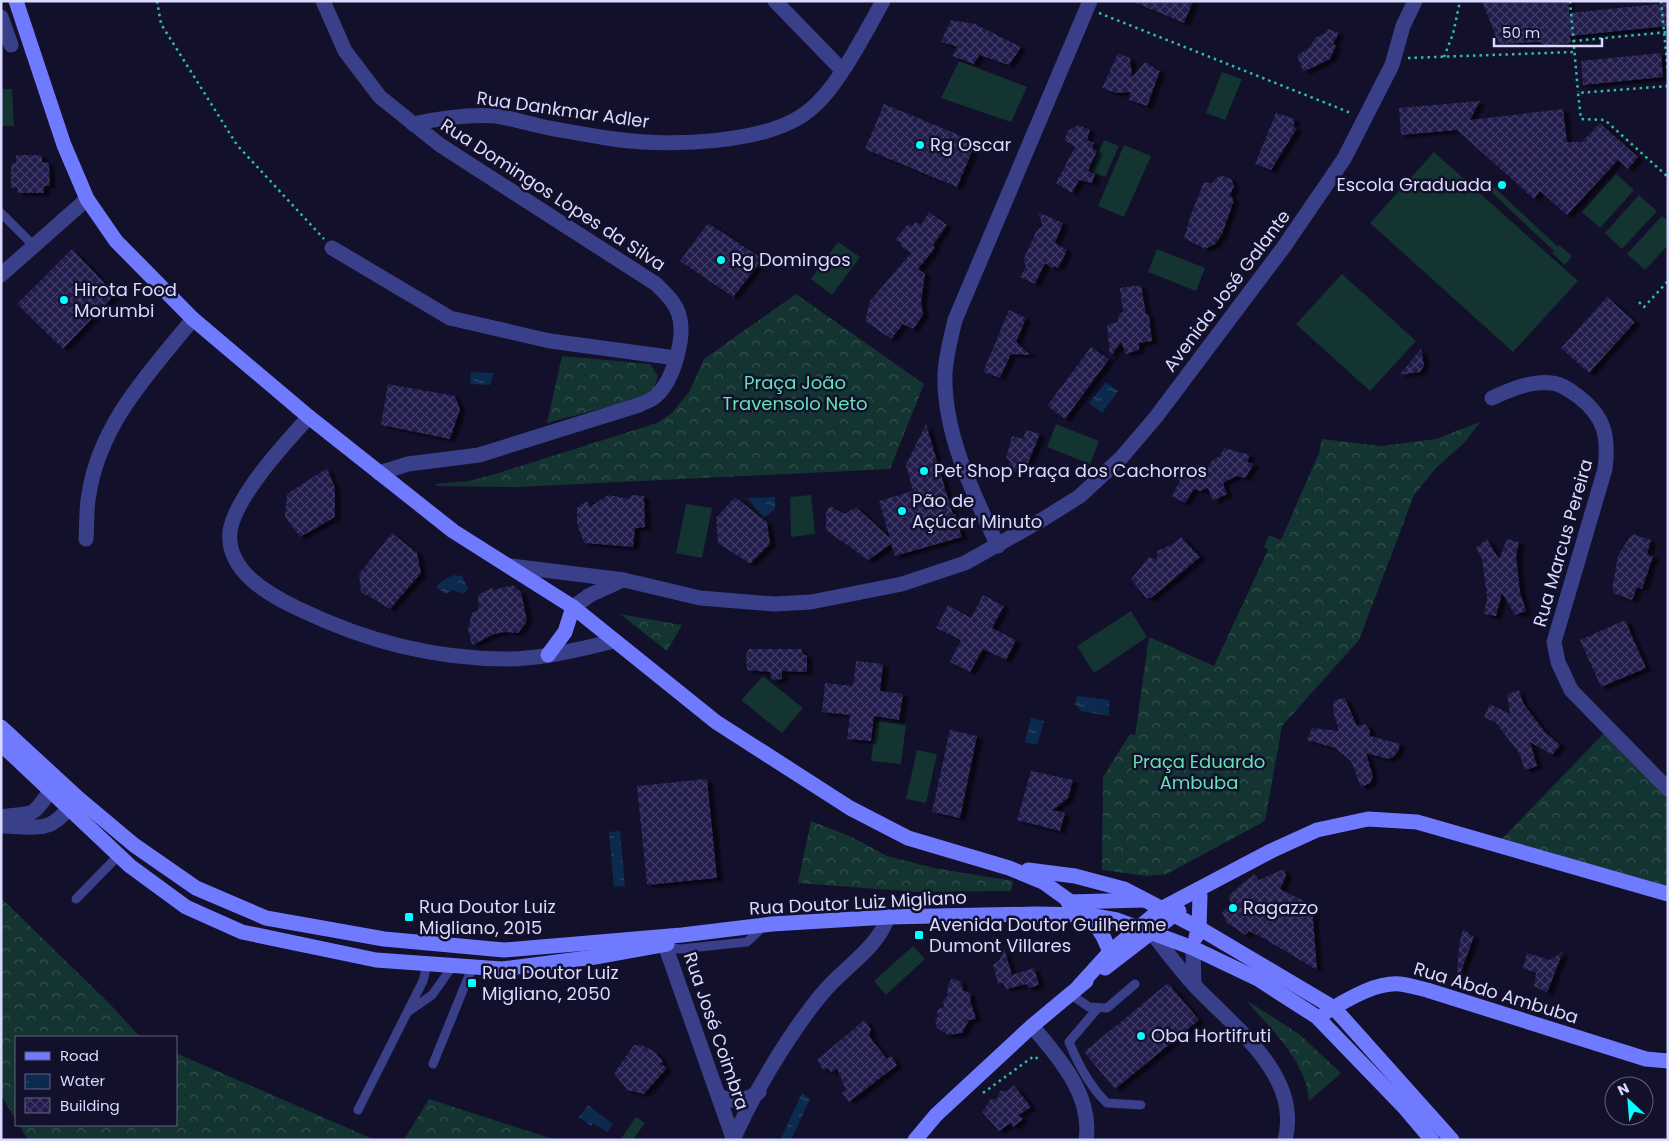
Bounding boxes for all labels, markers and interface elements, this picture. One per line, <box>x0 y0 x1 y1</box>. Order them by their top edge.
scale bar <box>1494 15 1602 47</box>
text: 50 m <box>1502 22 1540 43</box>
street label: Rua Dankmar Adler <box>475 85 651 134</box>
street label: Rua Domingos Lopes da Silva <box>436 112 671 277</box>
place label: Rg Oscar <box>930 132 1012 157</box>
marker: Rg Oscar <box>914 139 926 151</box>
place label: Escola Graduada <box>1336 172 1492 197</box>
marker: Escola Graduada <box>1496 179 1508 191</box>
street label: Avenida José Galante <box>1157 205 1296 377</box>
place label: Rg Domingos <box>731 247 851 272</box>
marker: Rg Domingos <box>715 254 727 266</box>
place label: Hirota Food Morumbi <box>74 277 177 323</box>
marker: Hirota Food Morumbi <box>58 294 70 306</box>
park label: Praça João Travensolo Neto <box>723 370 867 416</box>
street label: Rua Marcus Pereira <box>1527 456 1598 630</box>
place label: Pet Shop Praça dos Cachorros <box>934 458 1207 483</box>
marker: Pet Shop Praça dos Cachorros <box>918 465 930 477</box>
place label: Pão de Açúcar Minuto <box>912 488 1042 534</box>
marker: Pão de Açúcar Minuto <box>896 505 908 517</box>
park label: Praça Eduardo Ambuba <box>1133 749 1265 795</box>
street label: Rua Doutor Luiz Migliano <box>749 884 967 921</box>
place label: Rua Doutor Luiz Migliano, 2015 <box>419 894 556 940</box>
place label: Ragazzo <box>1243 895 1318 920</box>
marker: Ragazzo <box>1227 902 1239 914</box>
marker: Rua Doutor Luiz Migliano, 2015 <box>403 911 415 923</box>
place label: Avenida Doutor Guilherme Dumont Villares <box>929 912 1166 958</box>
marker: Avenida Doutor Guilherme Dumont Villares <box>913 929 925 941</box>
street label: Rua José Coimbra <box>678 949 755 1113</box>
street label: Rua Abdo Ambuba <box>1411 956 1582 1029</box>
place label: Rua Doutor Luiz Migliano, 2050 <box>482 960 619 1006</box>
marker: Rua Doutor Luiz Migliano, 2050 <box>466 977 478 989</box>
place label: Oba Hortifruti <box>1151 1023 1271 1048</box>
marker: Oba Hortifruti <box>1135 1030 1147 1042</box>
legend <box>15 1036 178 1126</box>
text: Road <box>60 1045 99 1066</box>
text: Water <box>60 1070 106 1091</box>
north arrow <box>1604 1076 1654 1126</box>
text: N <box>1614 1078 1632 1101</box>
text: Building <box>60 1095 120 1116</box>

